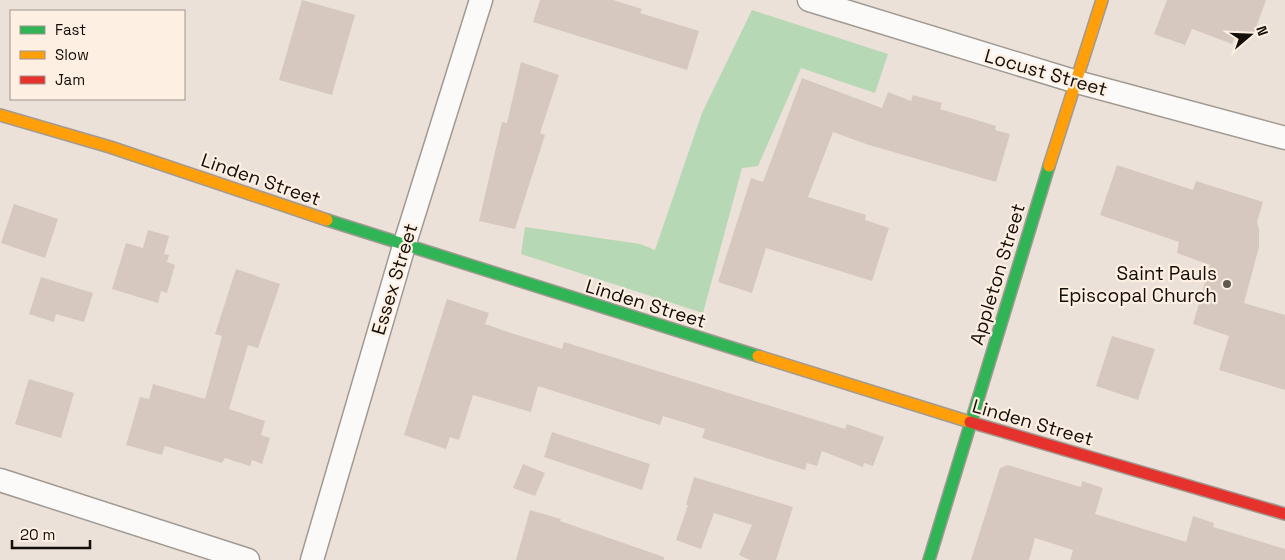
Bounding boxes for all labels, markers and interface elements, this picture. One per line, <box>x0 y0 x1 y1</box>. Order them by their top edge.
legend <box>10 10 185 100</box>
north arrow <box>1225 10 1275 60</box>
text: Fast <box>55 20 86 39</box>
text: N <box>1252 23 1272 38</box>
street label: Locust Street <box>982 43 1110 102</box>
text: Slow <box>55 45 89 64</box>
text: Jam <box>55 70 85 89</box>
street label: Linden Street <box>198 147 324 212</box>
street label: Appleton Street <box>964 200 1031 348</box>
street label: Essex Street <box>366 220 423 338</box>
place label: Saint Pauls Episcopal Church <box>1058 261 1217 308</box>
street label: Linden Street <box>583 273 709 334</box>
marker: Saint Pauls Episcopal Church <box>1221 278 1233 290</box>
street label: Linden Street <box>969 393 1096 452</box>
scale bar <box>12 518 90 550</box>
text: 20 m <box>20 525 55 544</box>

